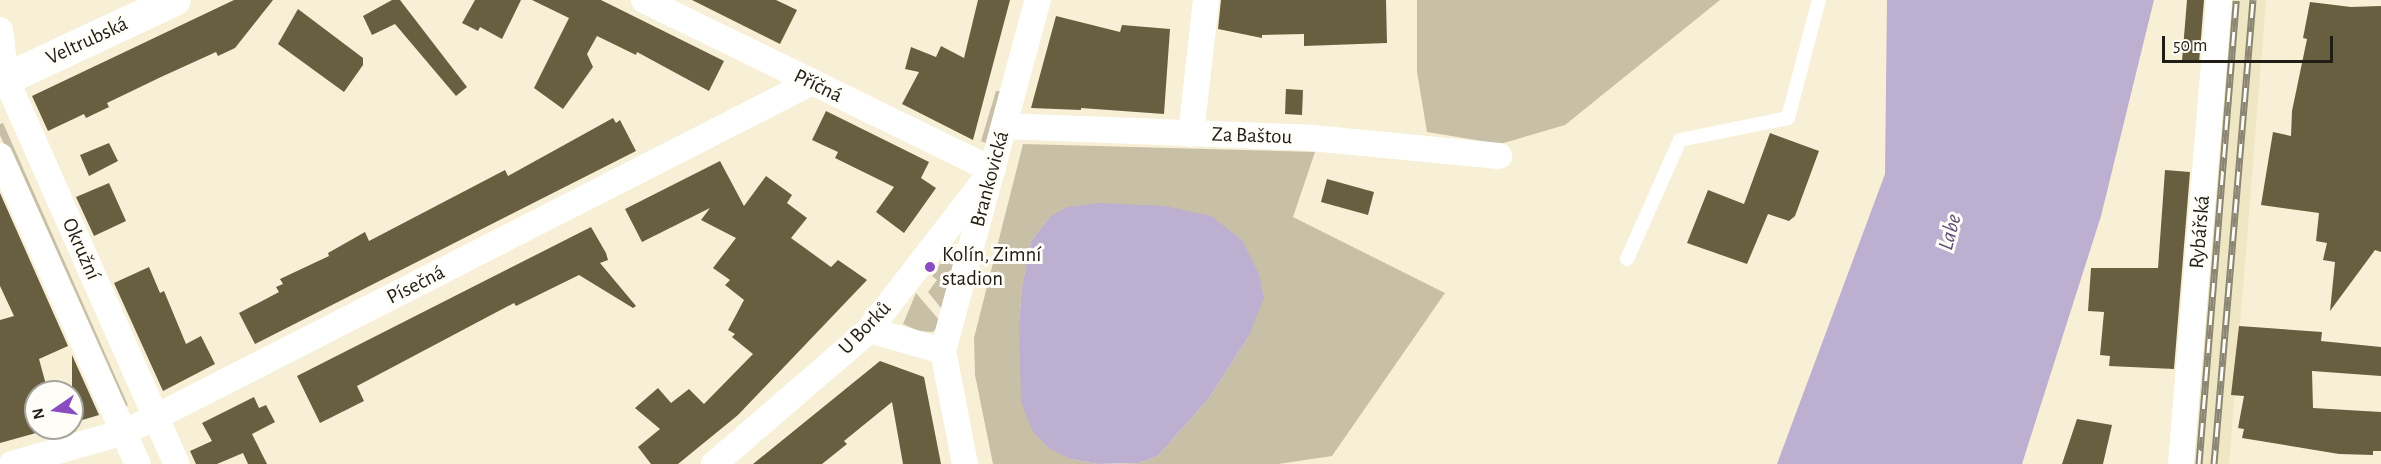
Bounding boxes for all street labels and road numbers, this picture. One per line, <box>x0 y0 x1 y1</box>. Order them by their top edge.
street label: Veltrubská <box>42 11 132 71</box>
street label: Příčná <box>790 64 846 108</box>
street label: Za Baštou <box>1211 122 1293 150</box>
street label: Brankovická <box>965 128 1015 230</box>
street label: Rybářská <box>2184 194 2216 270</box>
street label: Okružní <box>56 214 106 284</box>
street label: Písečná <box>383 260 449 310</box>
street label: U Borků <box>833 296 897 360</box>

